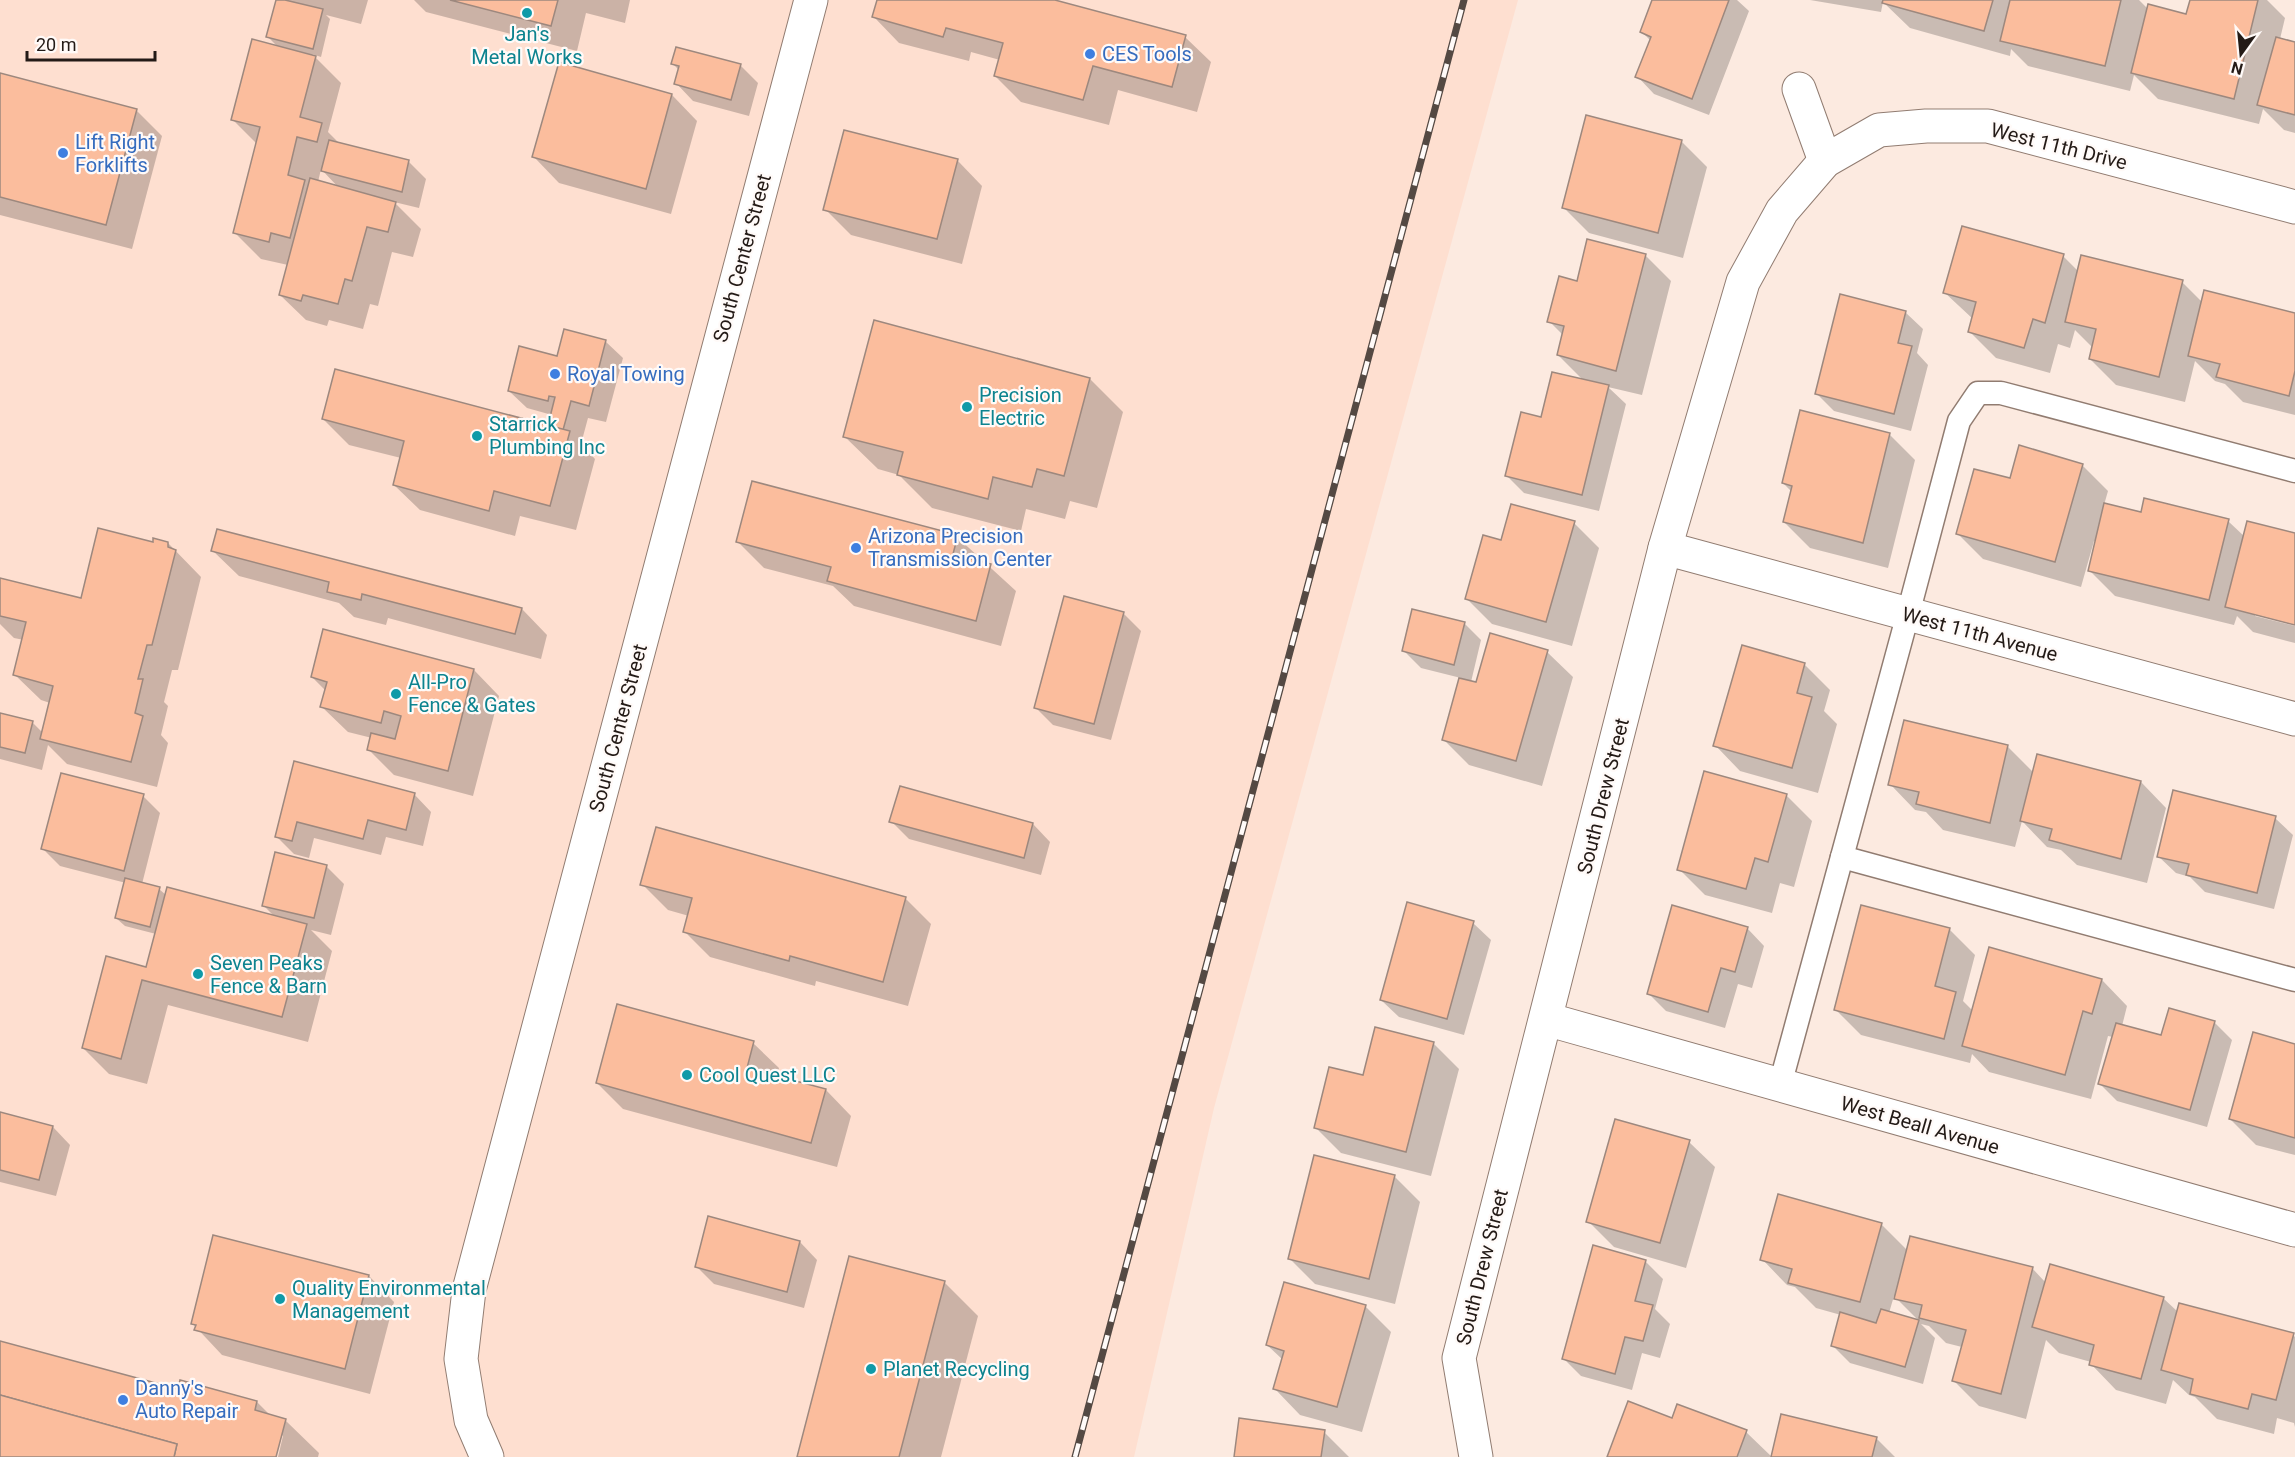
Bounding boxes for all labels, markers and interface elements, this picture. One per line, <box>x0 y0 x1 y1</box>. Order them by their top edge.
marker: Jan's Metal Works <box>520 6 534 20</box>
place label: Jan's Metal Works <box>471 22 583 69</box>
scale bar <box>27 24 154 62</box>
north arrow <box>2211 24 2271 84</box>
text: 20 m <box>36 34 76 55</box>
place label: CES Tools <box>1102 42 1192 66</box>
marker: CES Tools <box>1083 47 1097 61</box>
text: N <box>2229 57 2245 79</box>
street label: West 11th Drive <box>1988 117 2130 175</box>
place label: Lift Right Forklifts <box>75 130 155 177</box>
marker: Lift Right Forklifts <box>56 146 70 160</box>
street label: South Center Street <box>708 171 776 345</box>
place label: Royal Towing <box>567 362 685 386</box>
marker: Royal Towing <box>548 367 562 381</box>
place label: Precision Electric <box>979 383 1062 430</box>
marker: Precision Electric <box>960 400 974 414</box>
place label: Starrick Plumbing Inc <box>489 412 605 459</box>
marker: Starrick Plumbing Inc <box>470 429 484 443</box>
place label: Arizona Precision Transmission Center <box>868 524 1052 571</box>
marker: Arizona Precision Transmission Center <box>849 541 863 555</box>
street label: West 11th Avenue <box>1899 602 2061 666</box>
street label: South Center Street <box>584 641 652 815</box>
place label: All-Pro Fence & Gates <box>408 670 536 717</box>
marker: All-Pro Fence & Gates <box>389 687 403 701</box>
street label: South Drew Street <box>1572 716 1634 876</box>
place label: Seven Peaks Fence & Barn <box>210 951 327 998</box>
marker: Seven Peaks Fence & Barn <box>191 967 205 981</box>
place label: Cool Quest LLC <box>699 1063 836 1087</box>
marker: Cool Quest LLC <box>680 1068 694 1082</box>
street label: West Beall Avenue <box>1838 1091 2002 1159</box>
street label: South Drew Street <box>1451 1187 1513 1347</box>
place label: Quality Environmental Management <box>292 1276 486 1323</box>
marker: Quality Environmental Management <box>273 1292 287 1306</box>
place label: Planet Recycling <box>883 1357 1030 1381</box>
marker: Planet Recycling <box>864 1362 878 1376</box>
place label: Danny's Auto Repair <box>135 1376 239 1423</box>
marker: Danny's Auto Repair <box>116 1393 130 1407</box>

